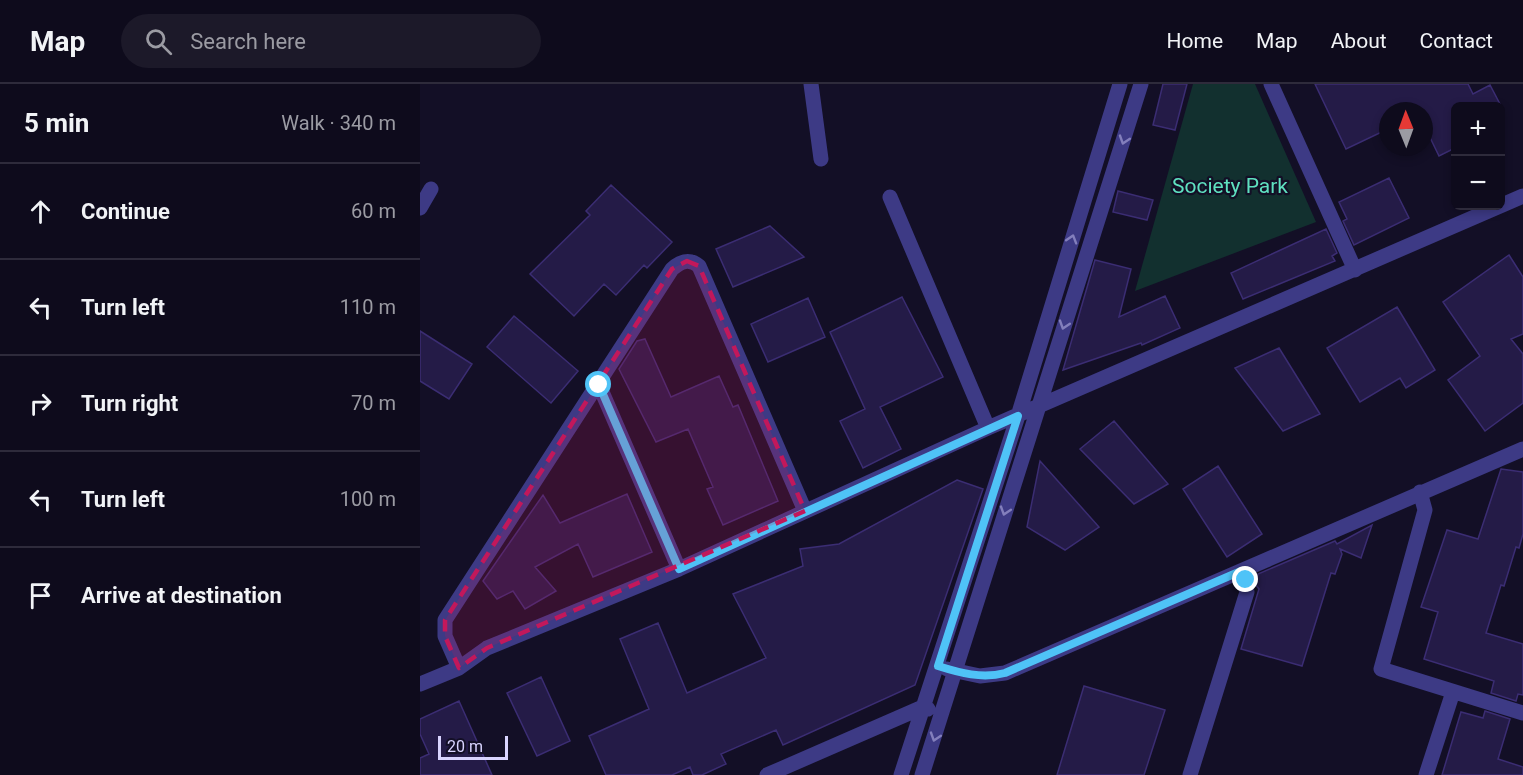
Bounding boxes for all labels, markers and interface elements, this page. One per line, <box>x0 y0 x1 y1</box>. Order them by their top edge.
search box <box>121 14 541 68</box>
text: Map <box>30 25 85 58</box>
icon: search <box>142 25 175 58</box>
text: Search here <box>190 29 306 54</box>
text: Home <box>1167 29 1223 53</box>
text: Map <box>1256 29 1298 53</box>
text: About <box>1331 29 1387 53</box>
text: Contact <box>1420 29 1493 53</box>
north arrow <box>1379 102 1433 156</box>
map controls <box>1451 102 1505 210</box>
button: + <box>1451 102 1505 156</box>
text: 5 min <box>24 108 89 138</box>
text: Walk · 340 m <box>281 111 396 135</box>
one-way arrow <box>1118 134 1131 145</box>
button: − <box>1451 156 1505 210</box>
park label: Society Park <box>1172 174 1288 198</box>
icon: ahead <box>24 195 57 228</box>
text: Continue <box>81 199 170 224</box>
text: 60 m <box>351 199 396 223</box>
one-way arrow <box>1065 234 1077 245</box>
icon: left <box>24 291 57 324</box>
text: Turn left <box>81 295 165 320</box>
text: 110 m <box>340 295 396 319</box>
one-way arrow <box>1059 319 1071 330</box>
route start <box>585 371 611 397</box>
icon: right <box>24 387 57 420</box>
text: Turn right <box>81 391 178 416</box>
text: 70 m <box>351 391 396 415</box>
icon: left <box>24 483 57 516</box>
text: Turn left <box>81 487 165 512</box>
text: 100 m <box>340 487 396 511</box>
one-way arrow <box>1000 505 1012 516</box>
route end <box>1232 566 1258 592</box>
icon: arrive <box>24 579 57 612</box>
text: Arrive at destination <box>81 583 282 608</box>
one-way arrow <box>929 732 942 742</box>
scale bar <box>438 733 508 760</box>
text: 20 m <box>447 737 483 756</box>

